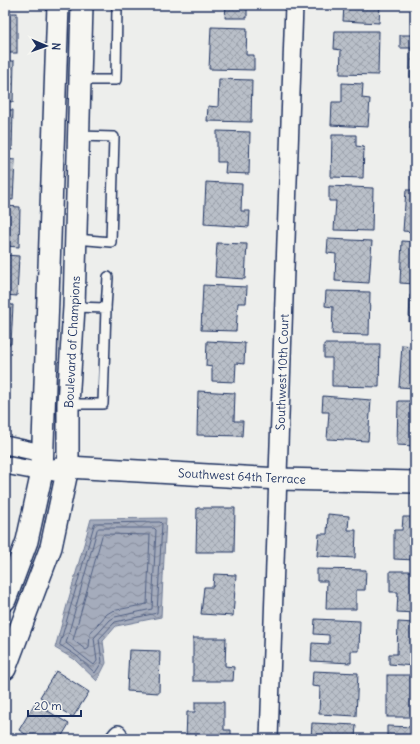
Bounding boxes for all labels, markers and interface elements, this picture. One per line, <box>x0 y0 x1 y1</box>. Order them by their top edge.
north arrow <box>26 26 66 66</box>
text: N <box>49 42 63 50</box>
street label: Boulevard of Champions <box>61 276 83 408</box>
street label: Southwest 10th Court <box>272 314 292 430</box>
street label: Southwest 64th Terrace <box>178 465 306 487</box>
scale bar <box>28 692 81 718</box>
text: 20 m <box>34 698 62 713</box>

